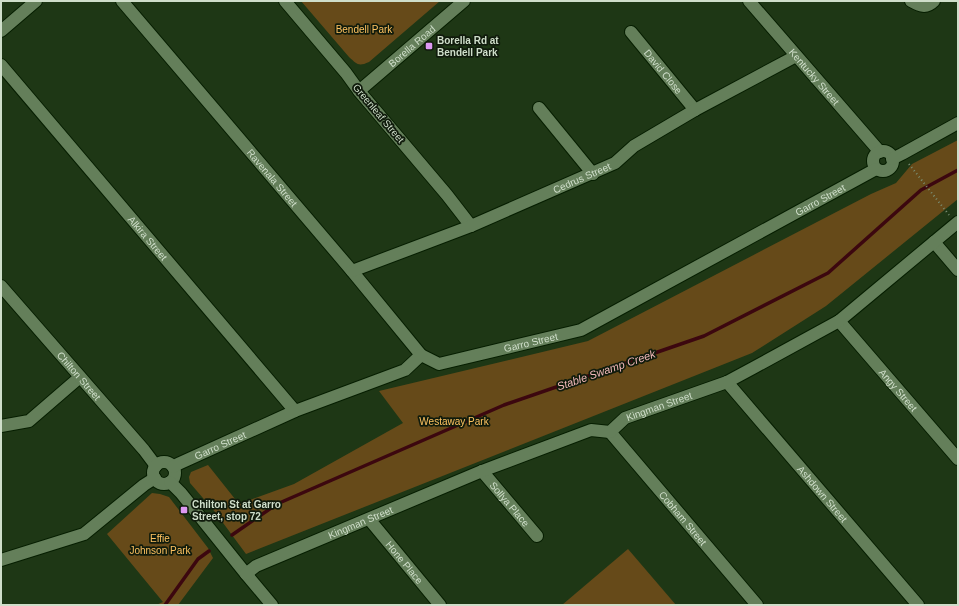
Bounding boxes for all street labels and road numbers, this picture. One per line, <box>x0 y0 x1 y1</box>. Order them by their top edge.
street label: Borella Road <box>386 23 438 69</box>
street label: David Close <box>642 47 685 96</box>
street label: Kentucky Street <box>787 47 842 107</box>
street label: Greenleaf Street <box>351 82 407 145</box>
street label: Ravenala Street <box>245 147 300 209</box>
street label: Cedrus Street <box>551 161 613 195</box>
street label: Garro Street <box>793 182 847 218</box>
street label: Alkira Street <box>126 214 170 263</box>
street label: Garro Street <box>503 331 559 354</box>
street label: Chilton Street <box>55 350 103 403</box>
street label: Angy Street <box>877 367 919 414</box>
street label: Kingman Street <box>625 390 694 423</box>
street label: Garro Street <box>193 429 248 462</box>
street label: Ashdown Street <box>795 464 850 525</box>
street label: Sollya Place <box>487 480 532 529</box>
street label: Cobham Street <box>657 489 709 548</box>
street label: Kingman Street <box>327 504 395 541</box>
street label: Hone Place <box>384 539 425 586</box>

